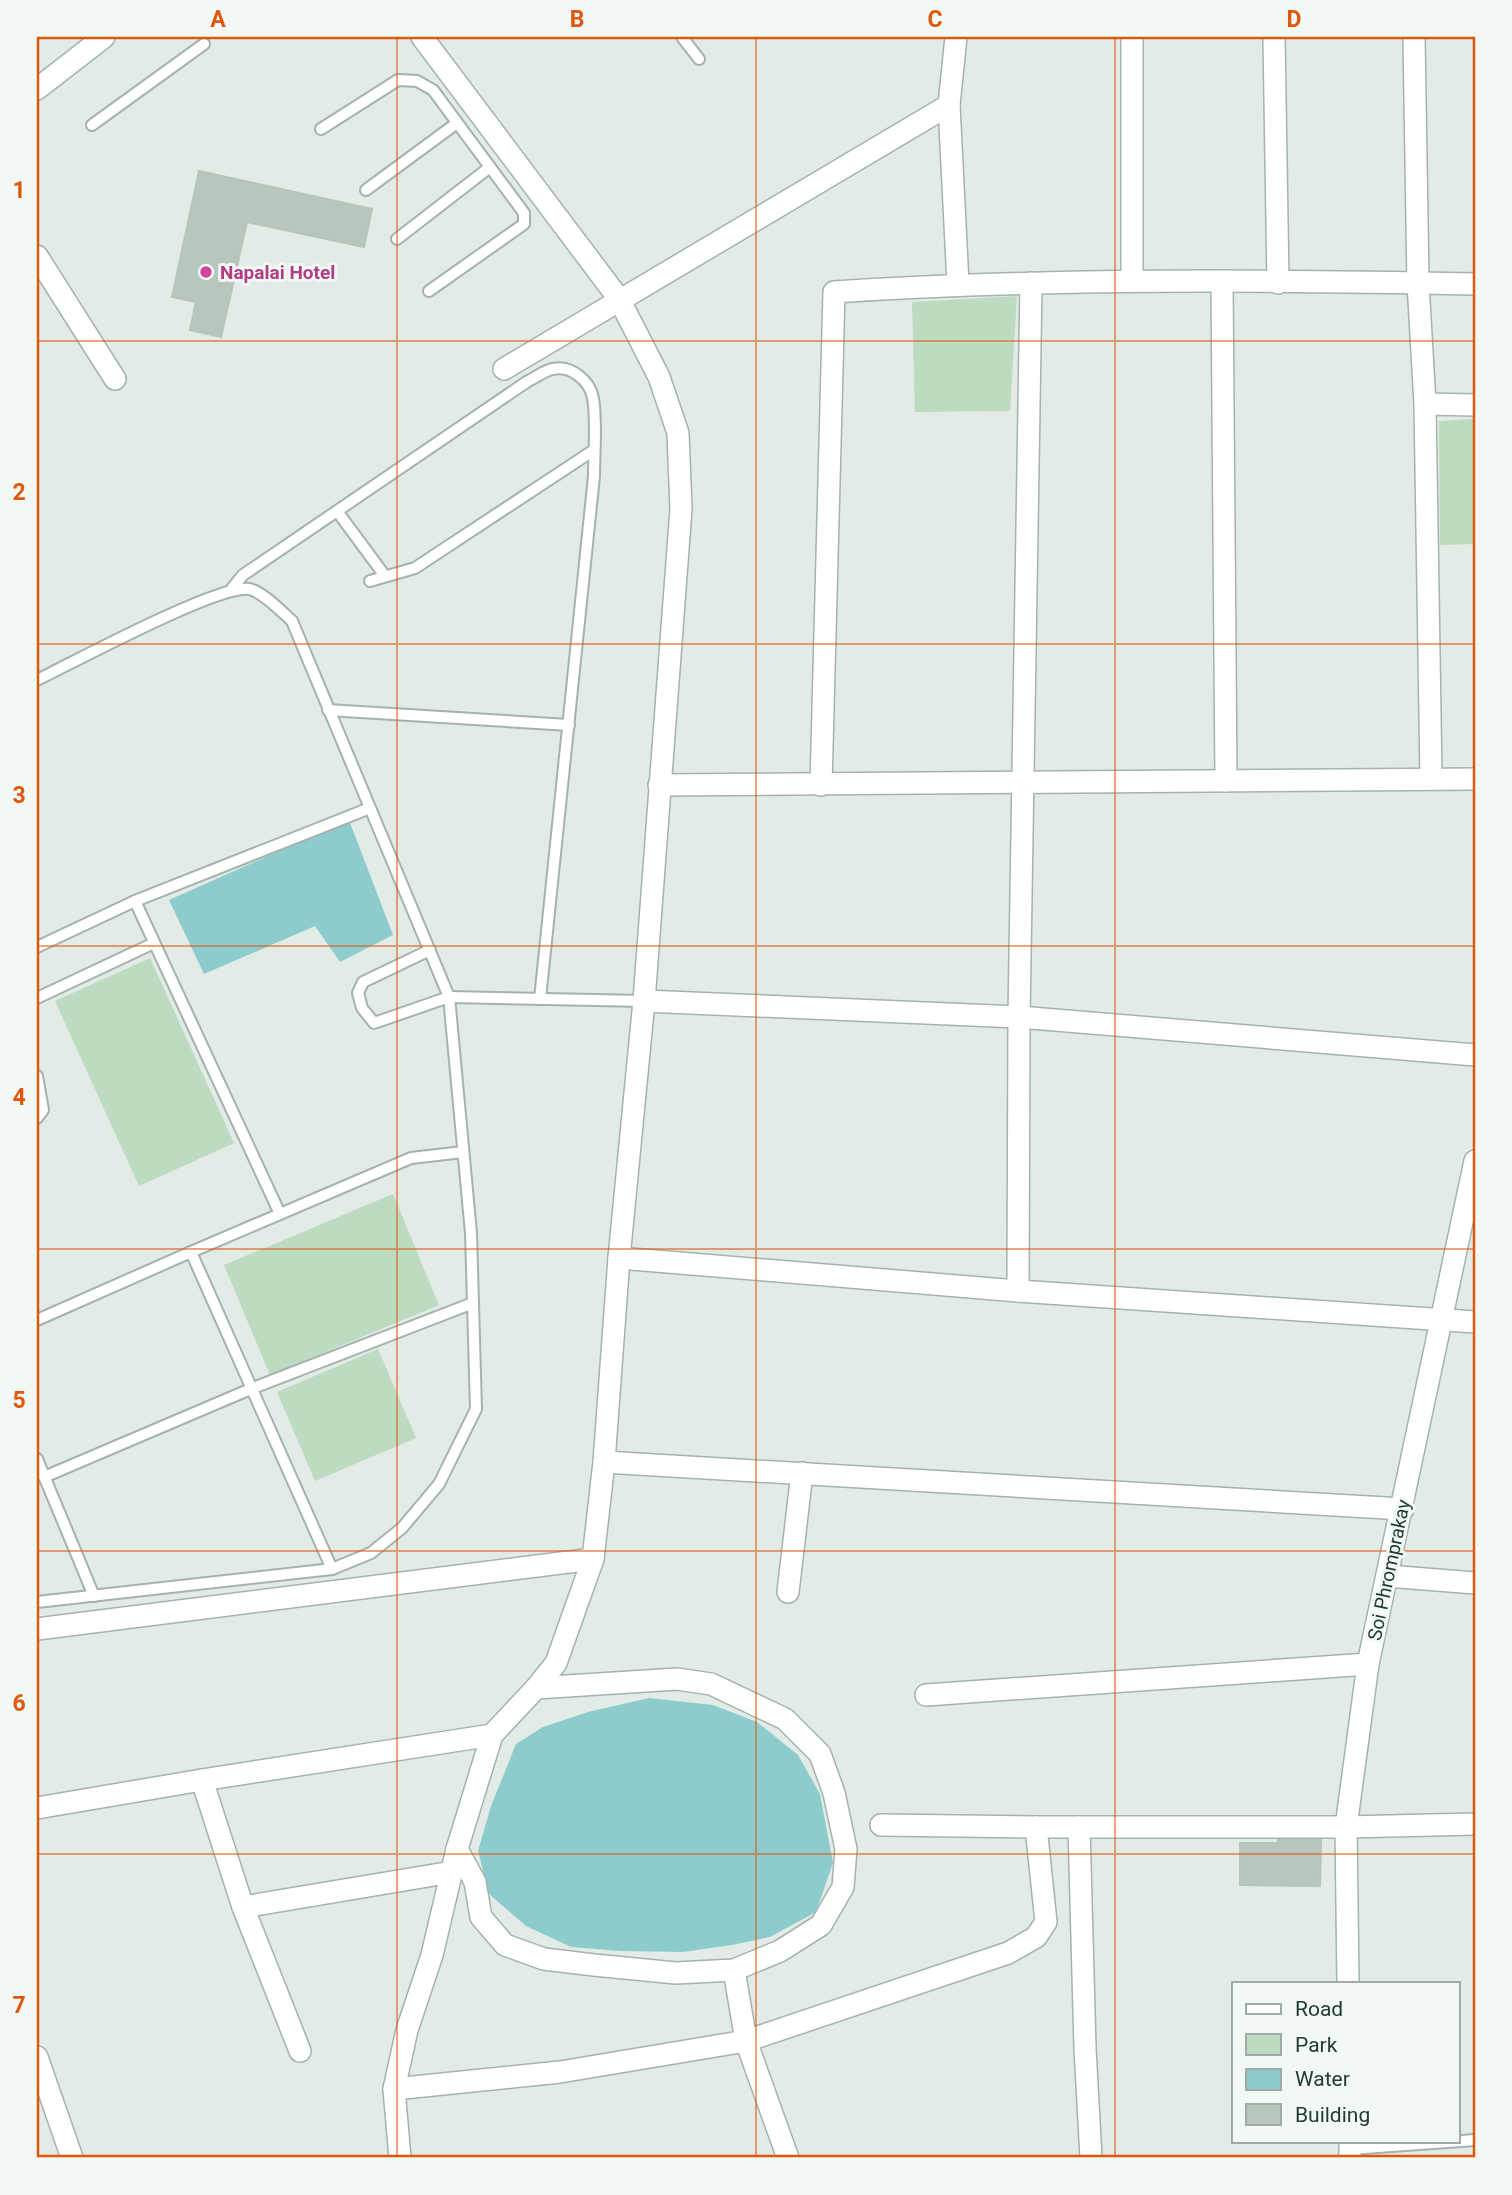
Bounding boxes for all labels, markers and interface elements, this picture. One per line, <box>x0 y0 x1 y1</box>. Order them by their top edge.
text: A <box>210 6 226 33</box>
text: B <box>570 6 584 33</box>
text: C <box>927 6 943 33</box>
text: D <box>1287 6 1301 33</box>
text: 1 <box>12 177 26 204</box>
place label: Napalai Hotel <box>220 261 335 284</box>
marker: Napalai Hotel <box>198 264 214 280</box>
text: 2 <box>12 479 26 506</box>
text: 3 <box>12 782 26 809</box>
text: 4 <box>12 1084 26 1111</box>
text: 5 <box>12 1387 26 1414</box>
street label: Soi Phromprakay <box>1363 1497 1415 1643</box>
text: 6 <box>12 1690 26 1717</box>
legend <box>1232 1982 1460 2142</box>
text: 7 <box>12 1992 26 2019</box>
text: Road <box>1295 1997 1343 2021</box>
text: Park <box>1295 2033 1338 2057</box>
text: Water <box>1295 2067 1350 2091</box>
text: Building <box>1295 2103 1370 2127</box>

